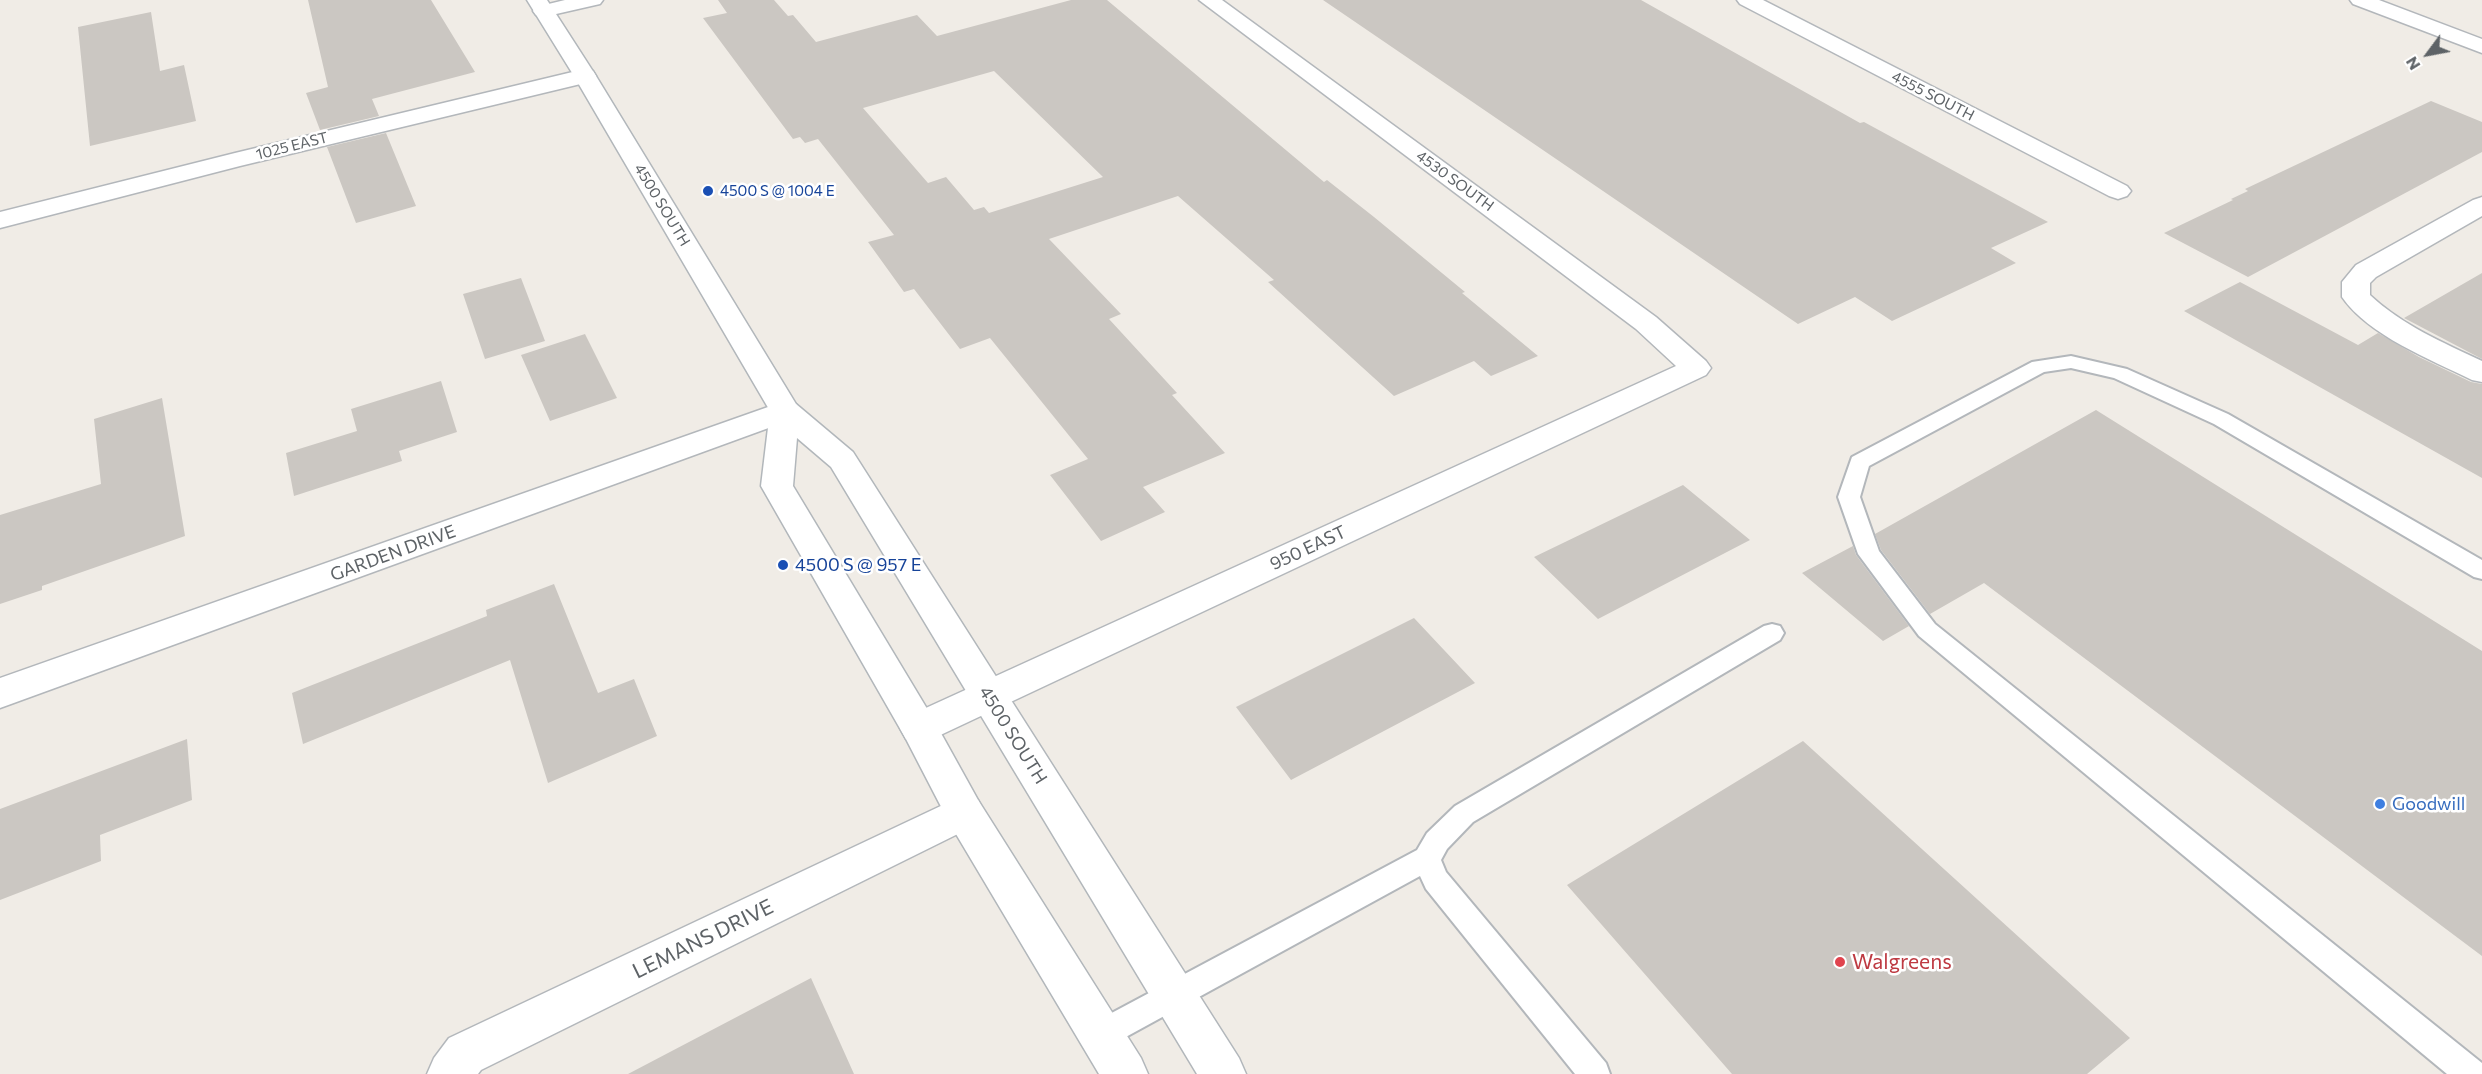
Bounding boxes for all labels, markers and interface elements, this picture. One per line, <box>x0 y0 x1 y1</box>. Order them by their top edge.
north arrow <box>2398 24 2458 84</box>
text: N <box>2401 54 2424 74</box>
street label: 4555 SOUTH <box>1889 67 1977 125</box>
street label: 1025 EAST <box>254 128 330 164</box>
street label: 4530 SOUTH <box>1413 147 1497 215</box>
street label: 4500 SOUTH <box>630 161 694 249</box>
place label: 4500 S @ 1004 E <box>720 182 835 200</box>
marker: 4500 S @ 1004 E <box>701 184 715 198</box>
street label: GARDEN DRIVE <box>327 520 459 586</box>
street label: 950 EAST <box>1267 521 1349 575</box>
place label: 4500 S @ 957 E <box>795 554 921 576</box>
marker: 4500 S @ 957 E <box>776 558 790 572</box>
street label: 4500 SOUTH <box>974 682 1052 788</box>
place label: Goodwill <box>2392 793 2465 815</box>
marker: Goodwill <box>2373 797 2387 811</box>
street label: LEMANS DRIVE <box>628 894 778 984</box>
place label: Walgreens <box>1852 949 1952 975</box>
marker: Walgreens <box>1833 955 1847 969</box>

